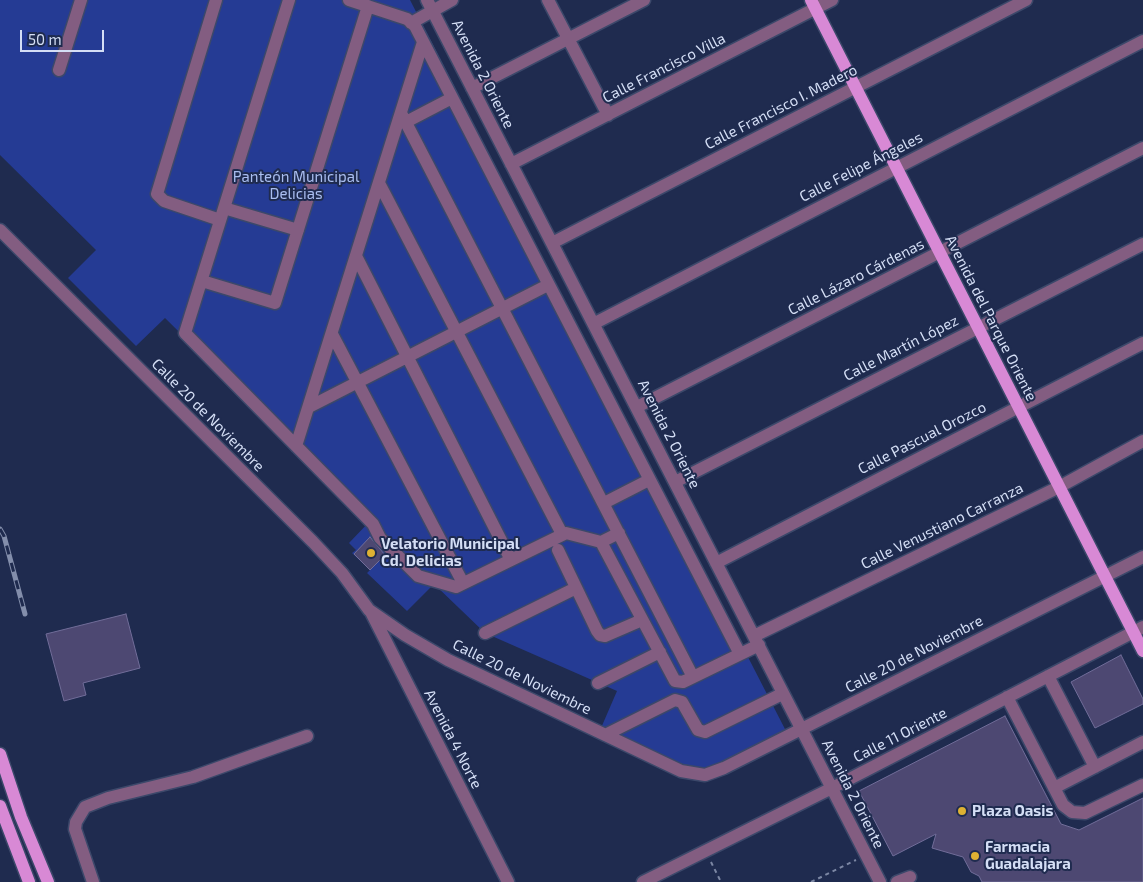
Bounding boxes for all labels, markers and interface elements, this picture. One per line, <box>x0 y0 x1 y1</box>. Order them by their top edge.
street label: Avenida 2 Oriente <box>448 17 518 131</box>
scale bar <box>22 20 106 52</box>
street label: Calle Francisco Villa <box>599 29 729 107</box>
text: 50 m <box>28 30 62 48</box>
street label: Calle Francisco I. Madero <box>702 61 860 153</box>
street label: Calle Felipe Ángeles <box>796 128 926 206</box>
park label: Panteón Municipal Delicias <box>233 168 359 203</box>
street label: Avenida del Parque Oriente <box>941 232 1041 404</box>
street label: Calle Lázaro Cárdenas <box>785 235 927 319</box>
street label: Calle Martín López <box>841 311 961 385</box>
street label: Calle 20 de Noviembre <box>148 355 268 475</box>
street label: Avenida 2 Oriente <box>634 377 704 491</box>
street label: Calle Pascual Orozco <box>855 398 989 478</box>
street label: Calle Venustiano Carranza <box>858 479 1026 573</box>
place label: Velatorio Municipal Cd. Delicias <box>381 535 520 570</box>
marker: Velatorio Municipal Cd. Delicias <box>365 547 377 559</box>
street label: Calle 20 de Noviembre <box>842 611 986 697</box>
street label: Calle 20 de Noviembre <box>450 636 594 718</box>
street label: Avenida 4 Norte <box>420 686 486 792</box>
street label: Calle 11 Oriente <box>850 704 950 766</box>
street label: Avenida 2 Oriente <box>818 737 888 851</box>
place label: Plaza Oasis <box>972 802 1053 820</box>
marker: Plaza Oasis <box>956 805 968 817</box>
place label: Farmacia Guadalajara <box>985 838 1071 873</box>
marker: Farmacia Guadalajara <box>969 850 981 862</box>

